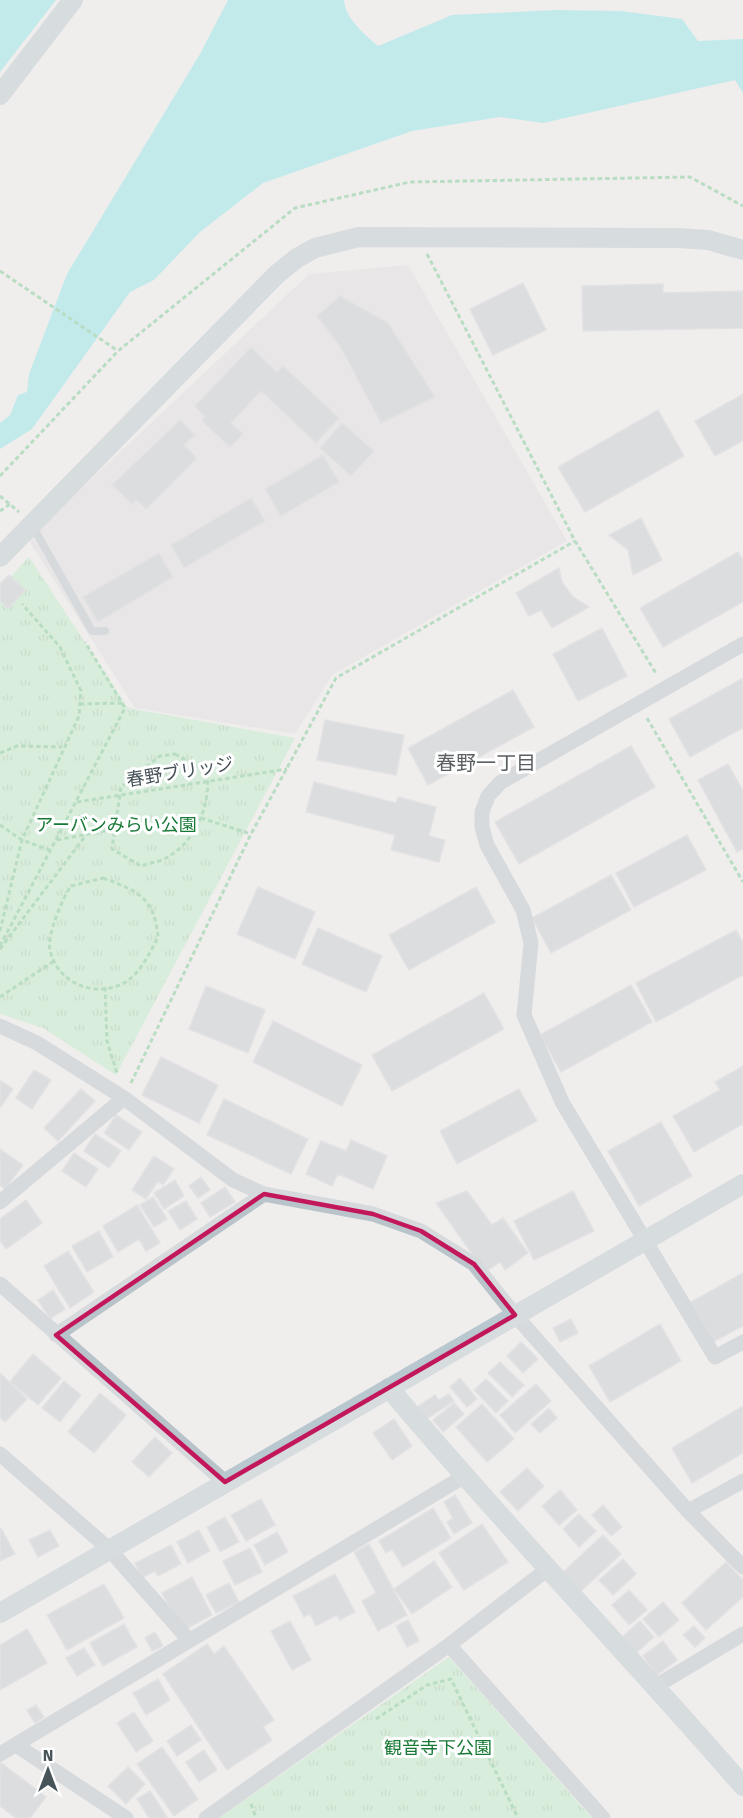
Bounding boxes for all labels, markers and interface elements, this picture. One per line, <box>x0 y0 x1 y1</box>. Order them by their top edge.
district label: 春野一丁目 <box>436 751 536 775</box>
street label: 春野ブリッジ <box>125 753 235 791</box>
park label: アーバンみらい公園 <box>35 814 197 836</box>
park label: 観音寺下公園 <box>384 1737 492 1759</box>
north arrow <box>18 1740 78 1800</box>
text: N <box>43 1746 53 1765</box>

